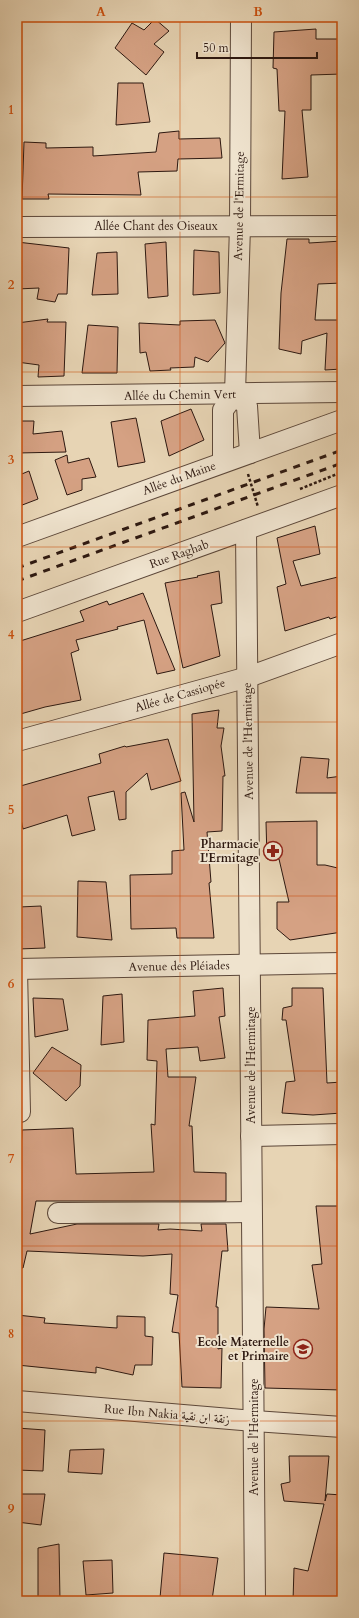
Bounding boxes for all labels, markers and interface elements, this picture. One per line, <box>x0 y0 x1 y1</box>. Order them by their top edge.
text: A <box>96 3 106 21</box>
text: B <box>253 3 263 21</box>
scale bar <box>197 34 317 60</box>
text: 50 m <box>203 40 230 56</box>
text: 1 <box>8 101 14 119</box>
street label: Avenue de l'Ermitage <box>230 151 248 261</box>
street label: Allée Chant des Oiseaux <box>94 218 218 234</box>
text: 2 <box>8 276 15 294</box>
street label: Allée du Chemin Vert <box>124 386 236 404</box>
text: 3 <box>8 451 15 469</box>
street label: Allée du Maine <box>140 457 218 499</box>
street label: Rue Raghab <box>147 536 211 572</box>
text: 4 <box>8 626 15 644</box>
street label: Allée de Cassiopée <box>133 674 227 716</box>
street label: Avenue de l'Hermitage <box>239 682 257 800</box>
text: 5 <box>8 801 14 819</box>
place label: Pharmacie L'Ermitage <box>200 836 259 866</box>
pharmacy icon: Pharmacie L'Ermitage <box>262 840 284 862</box>
street label: Avenue des Pléiades <box>128 957 230 975</box>
text: 6 <box>8 975 15 993</box>
street label: Avenue de l'Hermitage <box>243 1006 259 1124</box>
text: 7 <box>8 1150 15 1168</box>
text: 8 <box>8 1325 14 1343</box>
place label: Ecole Maternelle et Primaire <box>197 1334 289 1364</box>
school or university icon: Ecole Maternelle et Primaire <box>292 1338 314 1360</box>
street label: Avenue de l'Hermitage <box>246 1378 262 1496</box>
street label: Rue Ibn Nakia زنقة ابن نقية <box>103 1401 231 1427</box>
text: 9 <box>8 1500 15 1518</box>

